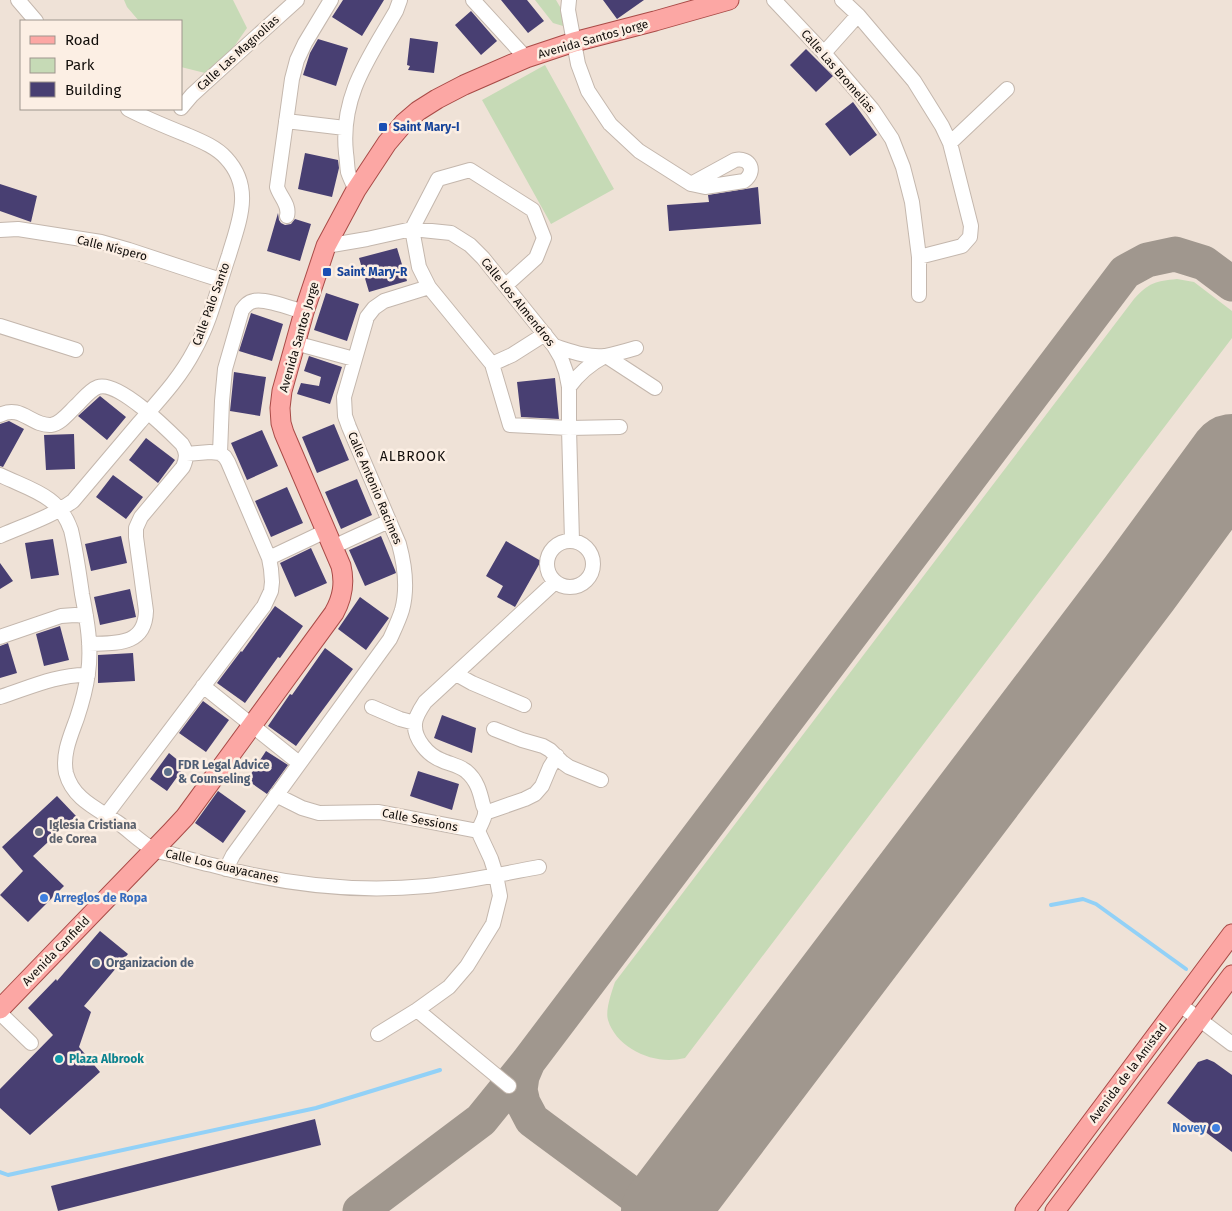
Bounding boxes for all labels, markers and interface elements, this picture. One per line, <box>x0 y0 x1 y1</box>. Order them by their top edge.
street label: Calle Las Magnolias <box>194 12 282 94</box>
street label: Avenida Santos Jorge <box>536 17 650 61</box>
legend <box>20 20 182 110</box>
street label: Calle Las Bromelias <box>798 27 878 116</box>
text: Road <box>65 31 100 49</box>
text: Park <box>65 56 95 74</box>
text: Building <box>65 81 121 99</box>
place label: Saint Mary-I <box>393 120 460 134</box>
marker: Saint Mary-I <box>377 121 389 133</box>
street label: Calle Níspero <box>75 233 149 263</box>
street label: Calle Los Almendros <box>478 255 558 349</box>
street label: Calle Palo Santo <box>189 261 233 347</box>
place label: Saint Mary-R <box>337 265 408 279</box>
marker: Saint Mary-R <box>321 266 333 278</box>
street label: Avenida Santos Jorge <box>277 280 321 394</box>
street label: Calle Antonio Racimes <box>345 430 405 547</box>
district label: ALBROOK <box>380 448 446 465</box>
place label: FDR Legal Advice & Counseling <box>178 758 270 786</box>
marker: FDR Legal Advice & Counseling <box>162 766 174 778</box>
street label: Calle Sessions <box>381 806 459 834</box>
place label: Iglesia Cristiana de Corea <box>49 818 137 846</box>
marker: Iglesia Cristiana de Corea <box>33 826 45 838</box>
street label: Calle Los Guayacanes <box>164 846 280 886</box>
place label: Arreglos de Ropa <box>53 891 148 905</box>
marker: Arreglos de Ropa <box>38 892 50 904</box>
street label: Avenida Canfield <box>19 913 93 989</box>
place label: Organizacion de <box>106 956 194 970</box>
marker: Organizacion de <box>90 957 102 969</box>
street label: Avenida de la Amistad <box>1086 1021 1170 1125</box>
place label: Plaza Albrook <box>69 1052 144 1066</box>
marker: Plaza Albrook <box>53 1053 65 1065</box>
place label: Novey <box>1172 1121 1207 1135</box>
marker: Novey <box>1210 1122 1222 1134</box>

